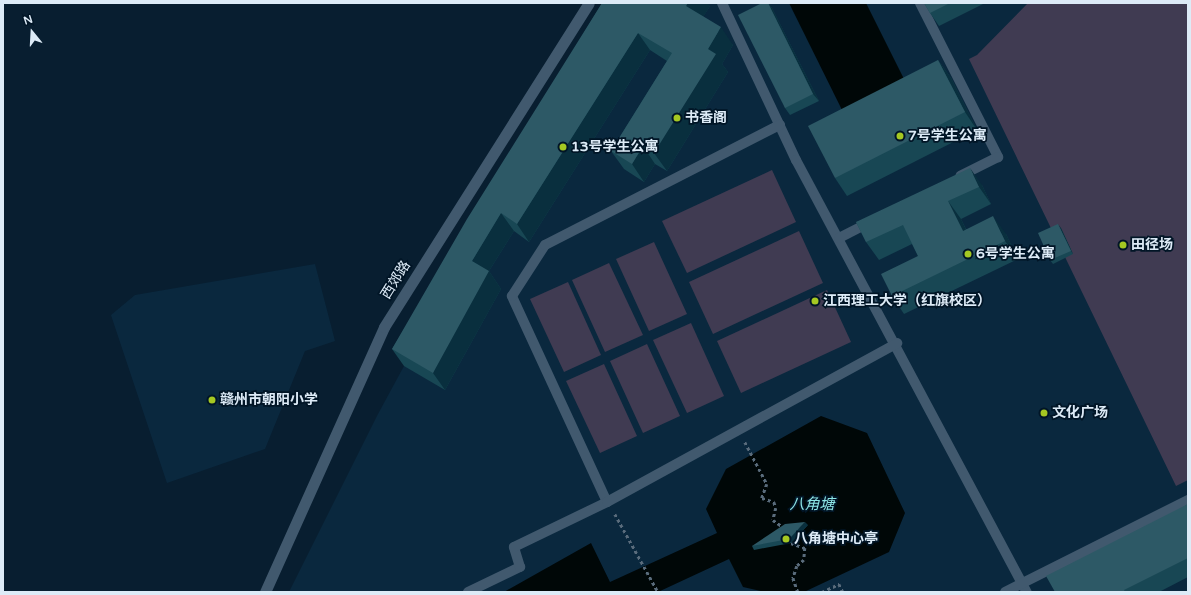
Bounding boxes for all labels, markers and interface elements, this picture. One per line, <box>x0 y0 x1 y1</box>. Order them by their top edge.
north arrow <box>12 12 52 52</box>
text: N <box>22 13 34 28</box>
place label: 书香阁 <box>685 110 727 126</box>
marker: 书香阁 <box>672 113 682 123</box>
place label: 7号学生公寓 <box>908 128 987 144</box>
marker: 7号学生公寓 <box>895 131 905 141</box>
place label: 13号学生公寓 <box>571 139 659 155</box>
marker: 13号学生公寓 <box>558 142 568 152</box>
place label: 田径场 <box>1131 237 1173 253</box>
marker: 田径场 <box>1118 240 1128 250</box>
place label: 6号学生公寓 <box>976 246 1055 262</box>
marker: 6号学生公寓 <box>963 249 973 259</box>
street label: 西郊路 <box>378 258 414 302</box>
place label: 江西理工大学（红旗校区） <box>823 293 991 309</box>
marker: 江西理工大学（红旗校区） <box>810 296 820 306</box>
place label: 赣州市朝阳小学 <box>220 392 318 408</box>
marker: 赣州市朝阳小学 <box>207 395 217 405</box>
place label: 文化广场 <box>1052 405 1108 421</box>
marker: 文化广场 <box>1039 408 1049 418</box>
water label: 八角塘 <box>790 496 834 514</box>
place label: 八角塘中心亭 <box>794 531 878 547</box>
marker: 八角塘中心亭 <box>781 534 791 544</box>

